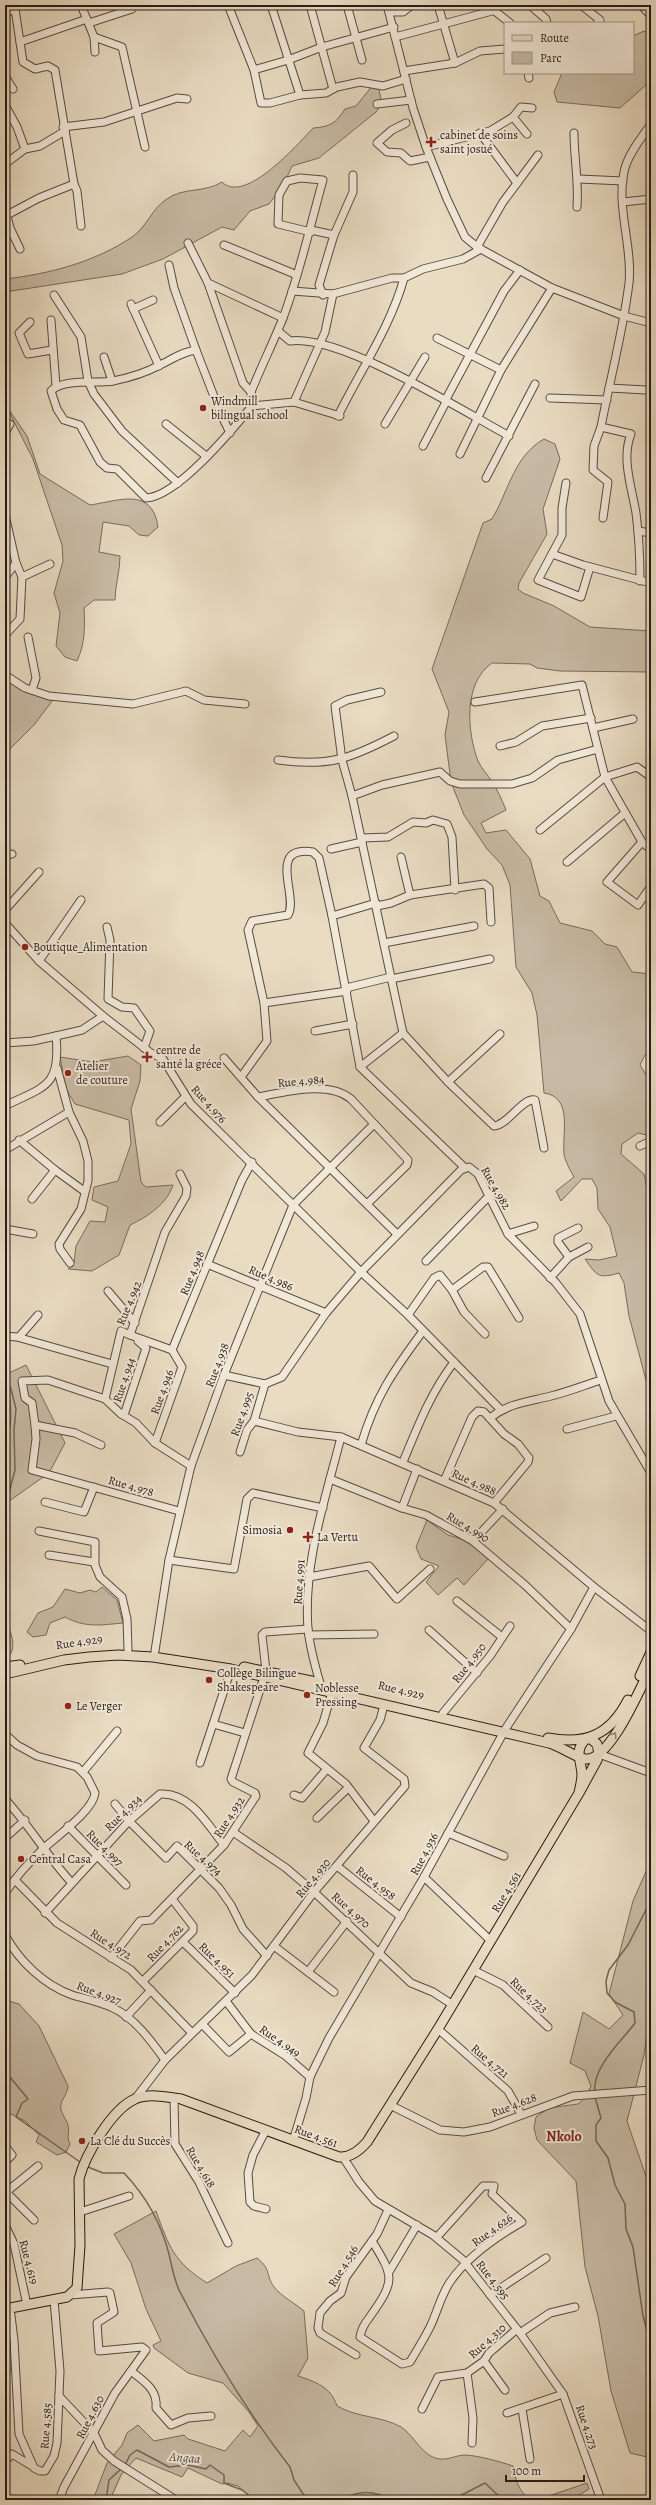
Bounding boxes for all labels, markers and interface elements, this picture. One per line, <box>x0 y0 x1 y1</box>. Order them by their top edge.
legend <box>504 22 634 74</box>
text: Route <box>540 30 569 46</box>
text: Parc <box>540 50 562 66</box>
place label: cabinet de soins saint josué <box>440 127 518 157</box>
marker: cabinet de soins saint josué <box>425 136 437 148</box>
place label: Windmill bilingual school <box>210 393 288 423</box>
marker: Windmill bilingual school <box>198 403 208 413</box>
place label: Boutique_Alimentation <box>33 939 148 955</box>
marker: Boutique_Alimentation <box>20 942 30 952</box>
place label: centre de santé la gréce <box>156 1042 222 1072</box>
marker: centre de santé la gréce <box>141 1051 153 1063</box>
place label: Atelier de couture <box>75 1058 128 1088</box>
marker: Atelier de couture <box>63 1068 73 1078</box>
street label: Rue 4.984 <box>277 1071 326 1091</box>
street label: Rue 4.976 <box>188 1081 231 1127</box>
street label: Rue 4.982 <box>477 1164 515 1213</box>
street label: Rue 4.948 <box>176 1248 208 1298</box>
street label: Rue 4.986 <box>246 1261 296 1295</box>
street label: Rue 4.942 <box>112 1278 146 1328</box>
street label: Rue 4.938 <box>201 1340 233 1390</box>
street label: Rue 4.944 <box>109 1355 139 1405</box>
street label: Rue 4.946 <box>146 1367 178 1417</box>
street label: Rue 4.995 <box>227 1389 257 1439</box>
street label: Rue 4.988 <box>449 1465 499 1499</box>
street label: Rue 4.978 <box>106 1472 156 1500</box>
street label: Rue 4.990 <box>443 1508 493 1546</box>
place label: Simosia <box>243 1522 282 1538</box>
marker: Simosia <box>285 1525 295 1535</box>
place label: La Vertu <box>317 1529 358 1545</box>
marker: La Vertu <box>302 1531 314 1543</box>
street label: Rue 4.991 <box>289 1559 309 1605</box>
street label: Rue 4.929 <box>55 1631 103 1653</box>
street label: Rue 4.950 <box>448 1639 490 1687</box>
place label: Collège Bilingue Shakespeare <box>217 1665 296 1695</box>
marker: Collège Bilingue Shakespeare <box>204 1675 214 1685</box>
street label: Rue 4.929 <box>376 1677 426 1703</box>
place label: Noblesse Pressing <box>315 1680 359 1710</box>
marker: Noblesse Pressing <box>302 1690 312 1700</box>
place label: Le Verger <box>76 1698 123 1714</box>
marker: Le Verger <box>63 1701 73 1711</box>
one-way arrow <box>609 1732 617 1739</box>
street label: Rue 4.934 <box>101 1791 146 1835</box>
street label: Rue 4.932 <box>210 1793 249 1841</box>
street label: Rue 4.997 <box>83 1826 128 1871</box>
street label: Rue 4.936 <box>406 1829 442 1878</box>
street label: Rue 4.974 <box>180 1837 226 1880</box>
place label: Central Casa <box>29 1851 91 1867</box>
marker: Central Casa <box>16 1854 26 1864</box>
street label: Rue 4.930 <box>292 1855 334 1901</box>
street label: Rue 4.958 <box>353 1862 399 1904</box>
street label: Rue 4.561 <box>488 1869 524 1915</box>
street label: Rue 4.970 <box>328 1888 374 1932</box>
street label: Rue 4.762 <box>143 1920 187 1965</box>
street label: Rue 4.972 <box>87 1925 135 1963</box>
street label: Rue 4.951 <box>195 1939 239 1981</box>
street label: Rue 4.723 <box>507 1973 551 2017</box>
street label: Rue 4.927 <box>74 1977 124 2009</box>
street label: Rue 4.949 <box>256 2021 304 2061</box>
street label: Rue 4.721 <box>468 2040 512 2082</box>
street label: Rue 4.628 <box>489 2089 539 2121</box>
street label: Rue 4.561 <box>292 2121 340 2151</box>
district label: Nkolo <box>546 2127 582 2146</box>
place label: La Clé du Succès <box>90 2133 171 2149</box>
marker: La Clé du Succès <box>77 2136 87 2146</box>
street label: Rue 4.618 <box>182 2143 220 2191</box>
street label: Rue 4.626 <box>468 2209 516 2250</box>
street label: Rue 4.619 <box>15 2238 43 2286</box>
street label: Rue 4.546 <box>324 2242 362 2290</box>
street label: Rue 4.595 <box>473 2257 513 2303</box>
street label: Rue 4.310 <box>465 2320 509 2362</box>
street label: Rue 4.630 <box>72 2392 108 2442</box>
street label: Rue 4.585 <box>36 2402 56 2450</box>
street label: Rue 4.273 <box>572 2403 602 2451</box>
water label: Angaa <box>168 2448 201 2467</box>
scale bar <box>506 2457 584 2483</box>
text: 100 m <box>512 2463 541 2479</box>

